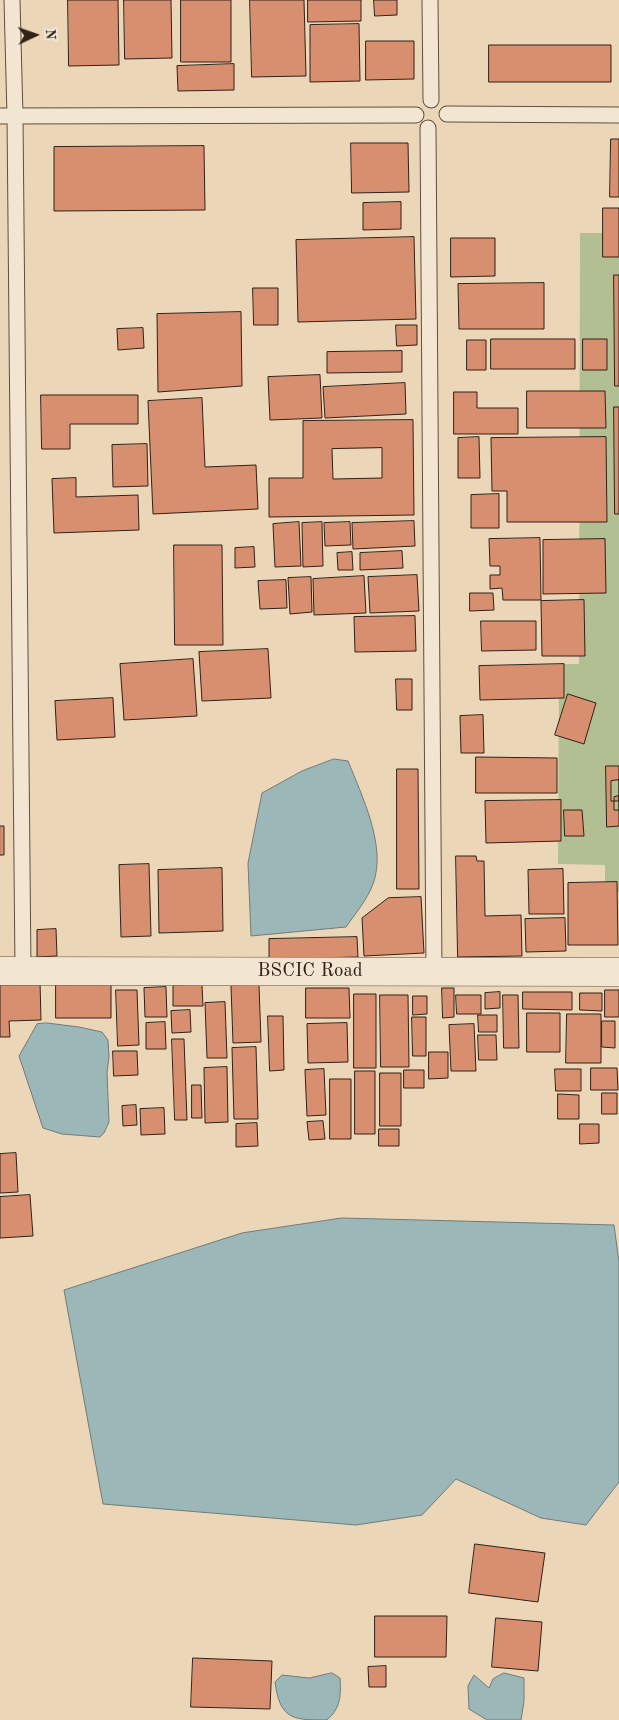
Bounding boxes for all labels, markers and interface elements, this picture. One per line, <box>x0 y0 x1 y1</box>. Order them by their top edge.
north arrow <box>10 10 60 60</box>
text: N <box>43 28 57 40</box>
street label: BSCIC Road <box>257 960 363 982</box>

